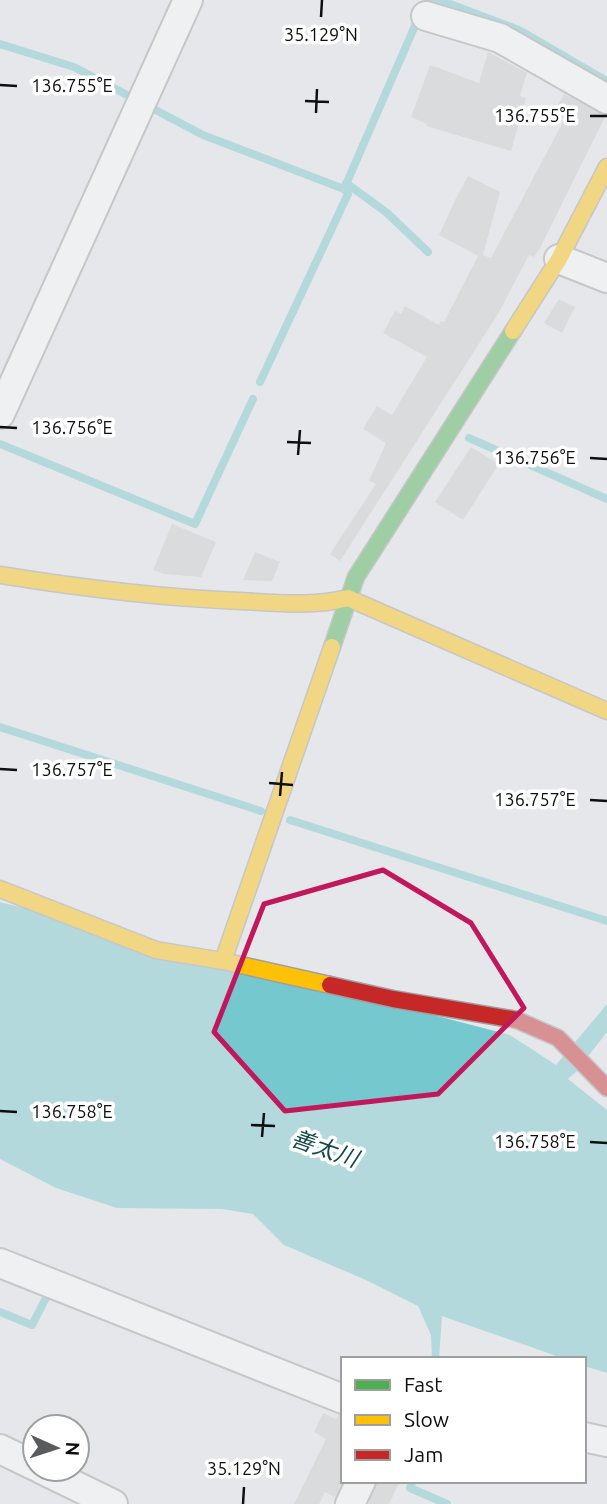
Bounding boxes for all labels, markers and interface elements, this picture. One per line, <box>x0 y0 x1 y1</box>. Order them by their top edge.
text: 35.129°N <box>284 24 358 44</box>
text: 136.755°E <box>31 75 113 95</box>
text: 136.755°E <box>494 105 576 125</box>
text: 136.756°E <box>31 417 113 437</box>
text: 136.756°E <box>494 447 576 467</box>
text: 136.757°E <box>31 759 113 779</box>
text: 136.757°E <box>494 789 576 809</box>
text: 136.758°E <box>31 1101 113 1121</box>
water label: 善太川 <box>288 1125 365 1172</box>
text: 136.758°E <box>494 1131 576 1151</box>
legend <box>341 1357 586 1483</box>
text: Fast <box>404 1372 442 1396</box>
text: Slow <box>404 1407 449 1431</box>
north arrow <box>21 1413 91 1483</box>
text: N <box>62 1441 84 1457</box>
text: Jam <box>404 1442 443 1466</box>
text: 35.129°N <box>207 1458 281 1478</box>

